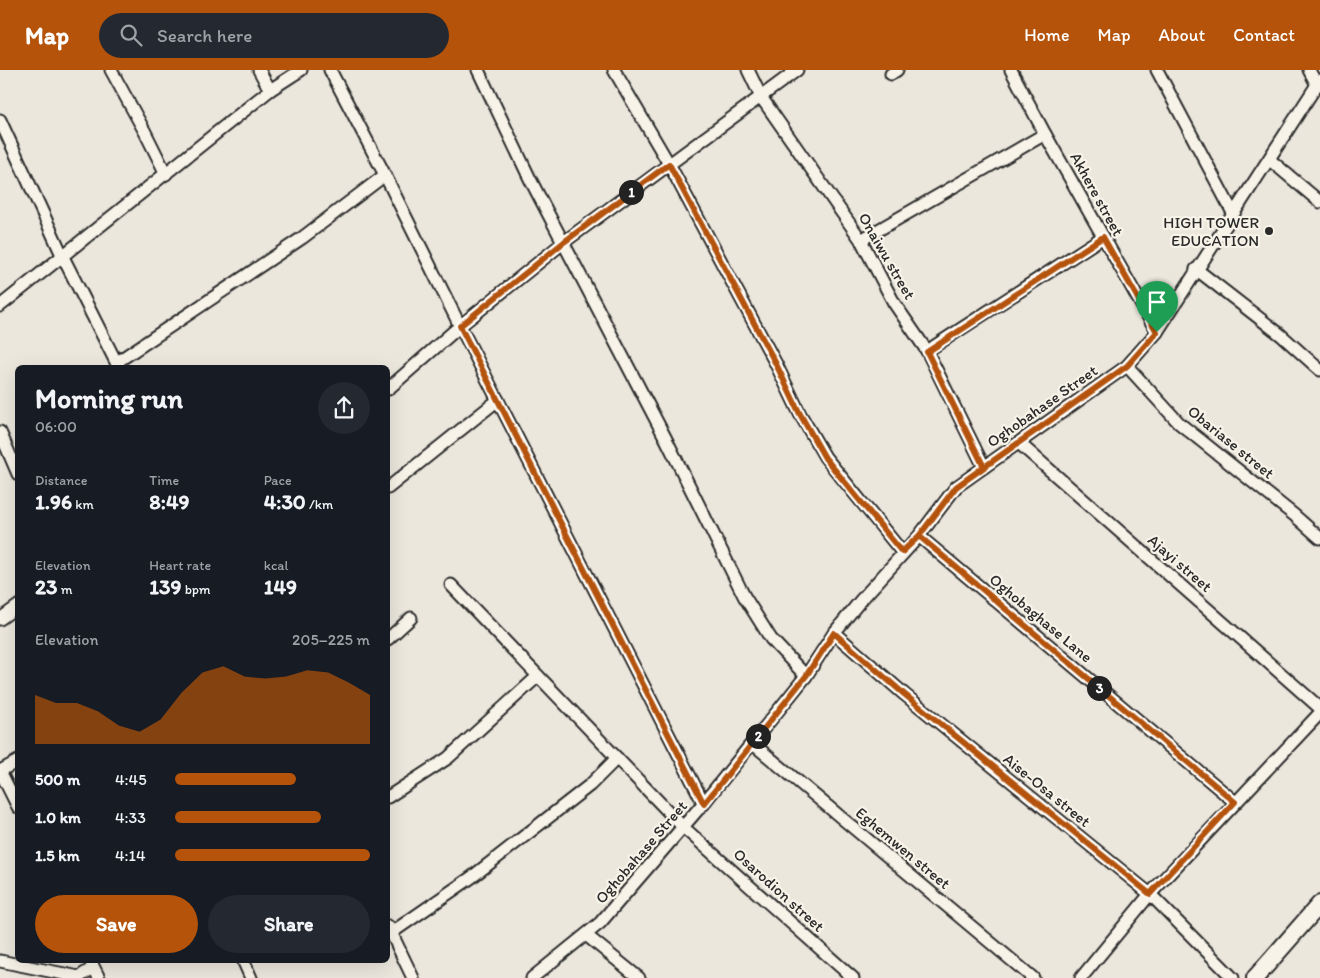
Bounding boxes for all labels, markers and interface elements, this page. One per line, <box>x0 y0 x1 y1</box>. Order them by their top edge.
search box <box>99 13 449 58</box>
text: Map <box>25 21 69 50</box>
icon: search <box>117 21 145 49</box>
text: Search here <box>157 24 252 47</box>
text: Home <box>1024 24 1070 46</box>
text: Map <box>1098 24 1131 46</box>
text: About <box>1159 24 1205 46</box>
text: Contact <box>1233 24 1295 46</box>
street label: Akhere street <box>1066 149 1128 239</box>
pin: 1 <box>618 180 644 204</box>
text: 1 <box>628 184 635 201</box>
street label: Onaiwu street <box>855 209 919 303</box>
place label: HIGH TOWER EDUCATION <box>1163 213 1259 250</box>
marker: HIGH TOWER EDUCATION <box>1263 225 1275 237</box>
pin <box>1136 281 1178 332</box>
icon: arrive <box>1143 288 1171 316</box>
street label: Oghobahase Street <box>983 361 1101 451</box>
text: Morning run <box>35 381 183 415</box>
button: share <box>318 382 370 434</box>
street label: Obariase street <box>1184 401 1278 483</box>
text: 06:00 <box>35 417 77 436</box>
text: Distance <box>35 472 87 489</box>
text: Time <box>149 472 179 489</box>
text: Pace <box>264 472 292 489</box>
text: 1.96 <box>35 489 72 514</box>
text: 8:49 <box>149 489 190 514</box>
text: 4:30 <box>264 489 306 514</box>
text: km <box>72 496 94 513</box>
text: /km <box>306 496 333 513</box>
street label: Ajayi street <box>1144 530 1216 596</box>
text: Elevation <box>35 557 91 574</box>
text: Heart rate <box>149 557 211 574</box>
text: kcal <box>264 557 289 574</box>
street label: Oghobaghase Lane <box>986 570 1096 667</box>
text: 23 <box>35 574 58 599</box>
text: 139 <box>149 574 182 599</box>
text: 149 <box>264 574 297 599</box>
text: m <box>58 581 72 598</box>
text: bpm <box>182 581 211 598</box>
text: Elevation <box>35 630 99 649</box>
text: 205–225 m <box>292 630 370 649</box>
pin: 3 <box>1086 676 1112 700</box>
text: 3 <box>1096 680 1103 697</box>
pin: 2 <box>746 724 770 748</box>
text: 2 <box>755 728 762 745</box>
street label: Aise-Osa street <box>1000 749 1094 831</box>
text: 500 m <box>35 770 80 789</box>
text: 4:45 <box>115 770 147 789</box>
street label: Oghobahase Street <box>591 797 691 907</box>
street label: Eghemwen street <box>852 803 954 893</box>
text: 1.0 km <box>35 808 81 827</box>
text: 4:33 <box>115 808 146 827</box>
street label: Osarodion street <box>730 844 828 936</box>
text: 1.5 km <box>35 846 80 865</box>
text: 4:14 <box>115 846 146 865</box>
button: Save <box>35 895 198 953</box>
button: Share <box>208 895 370 953</box>

